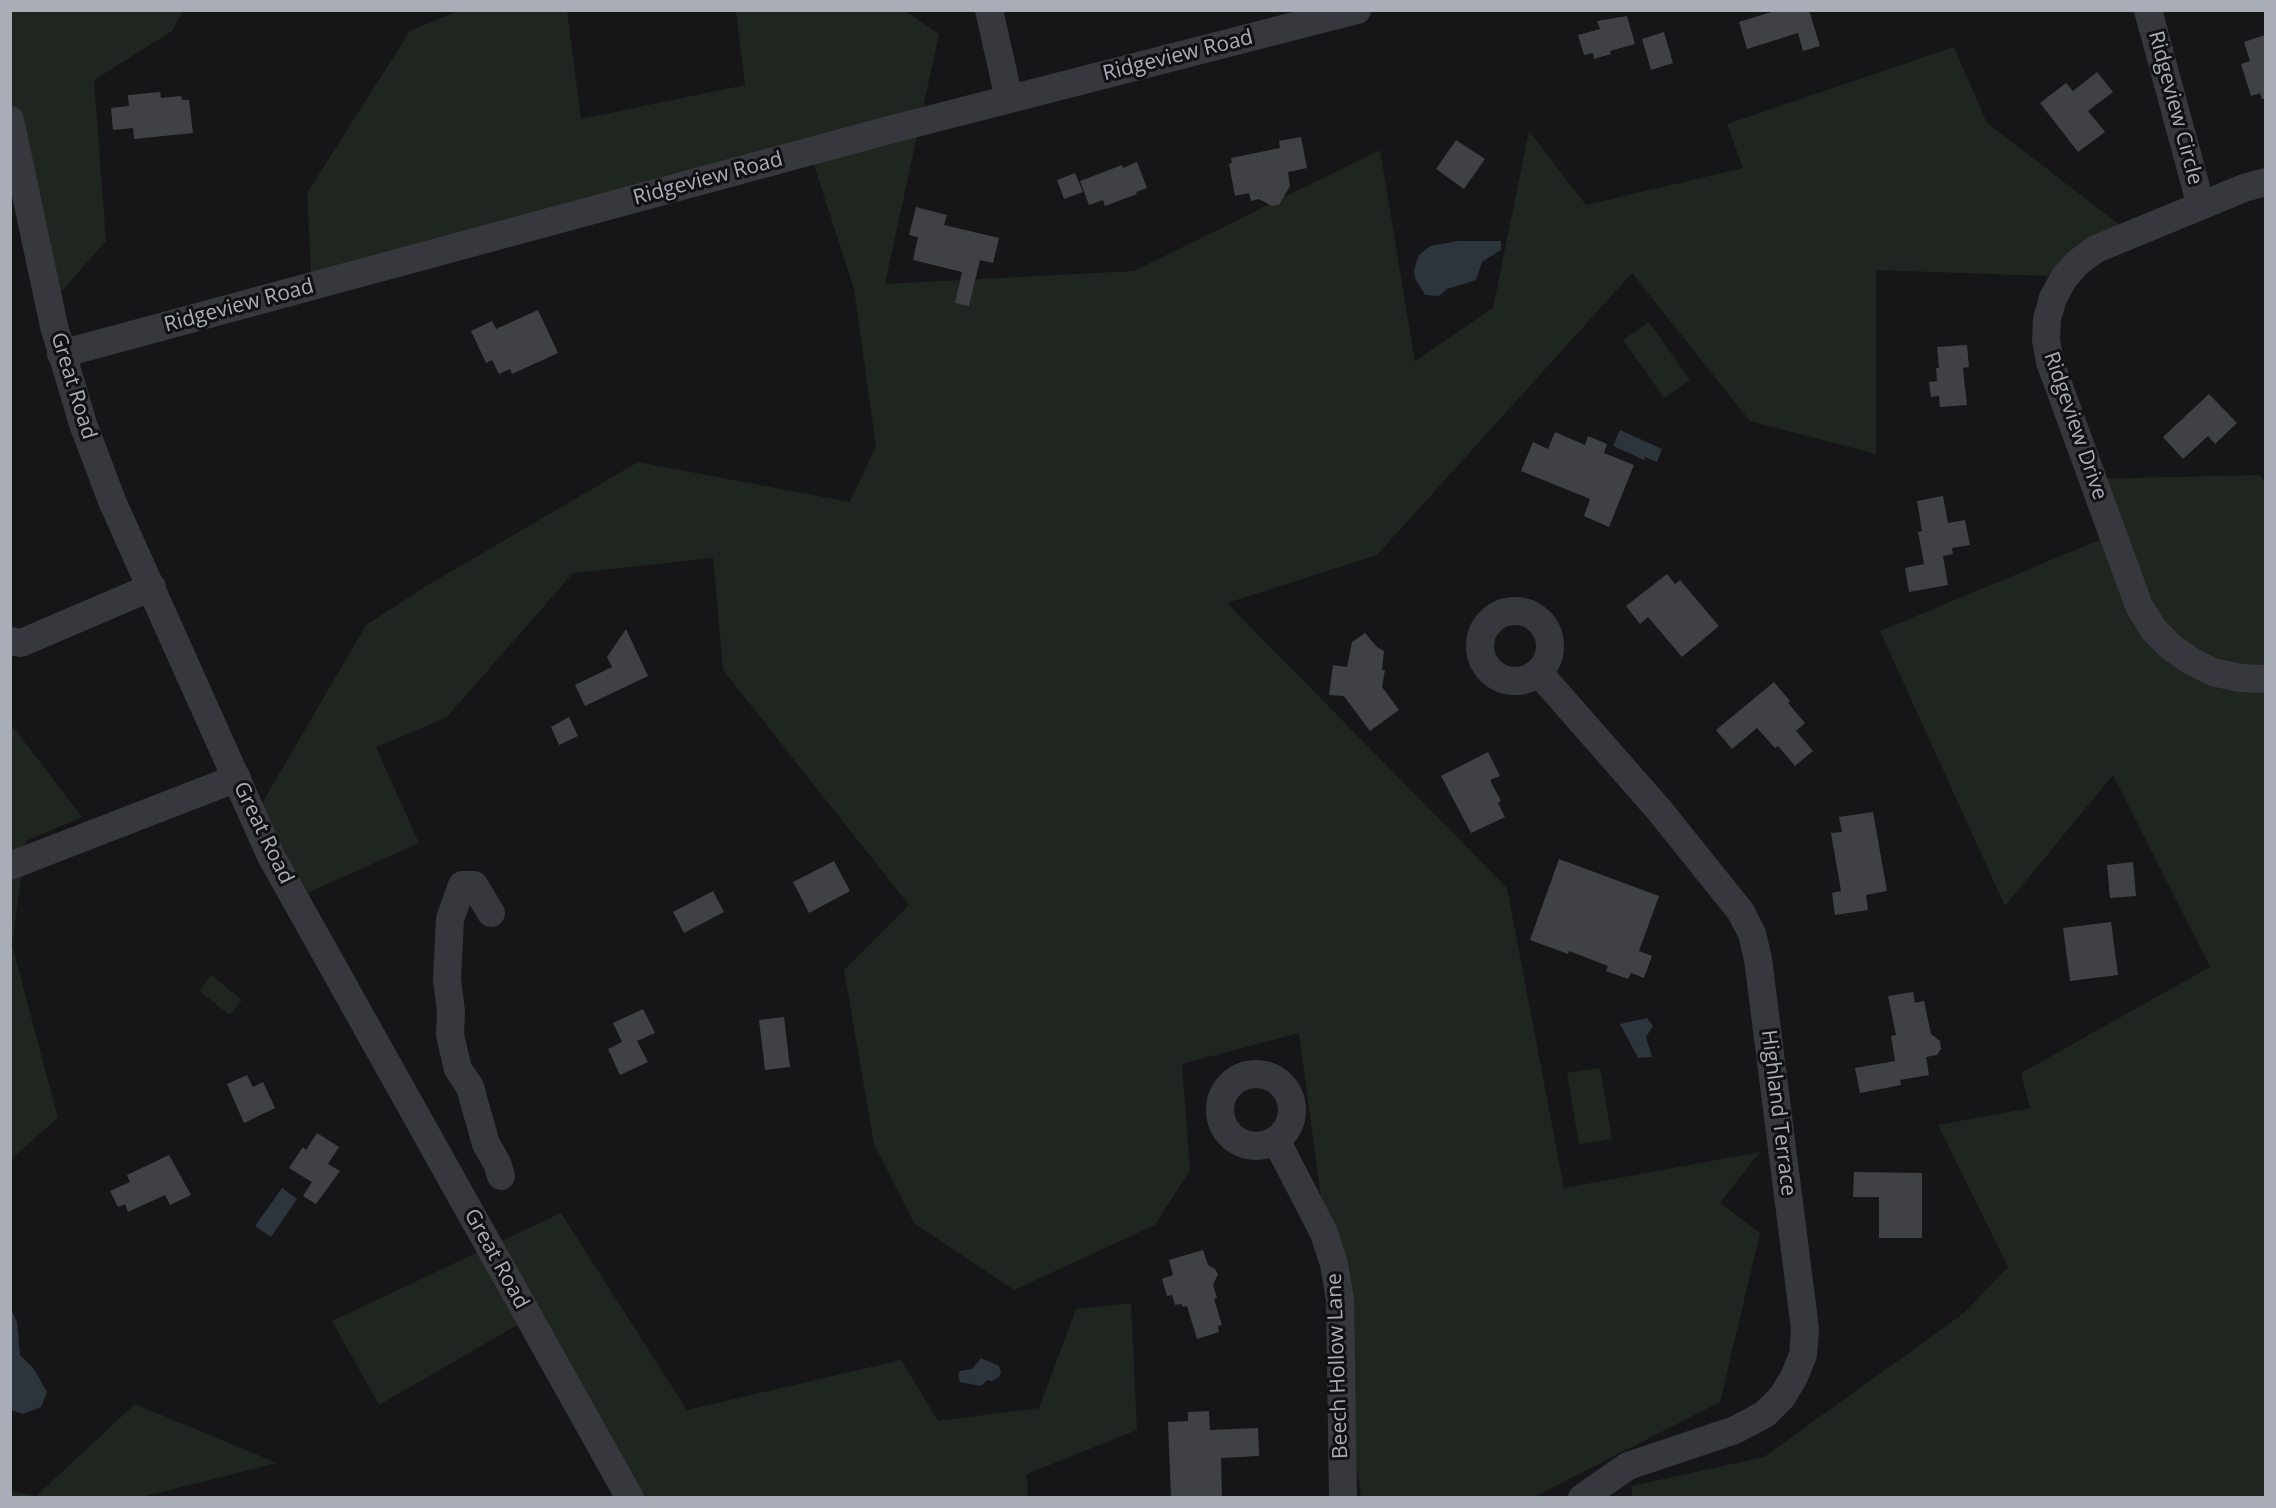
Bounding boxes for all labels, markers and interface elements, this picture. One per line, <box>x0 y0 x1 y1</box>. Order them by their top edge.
street label: Ridgeview Road <box>1100 25 1256 87</box>
street label: Ridgeview Circle <box>2142 28 2208 188</box>
street label: Ridgeview Road <box>630 147 786 211</box>
street label: Ridgeview Road <box>161 274 317 338</box>
street label: Great Road <box>45 330 101 442</box>
street label: Ridgeview Drive <box>2038 349 2112 503</box>
street label: Great Road <box>227 778 299 888</box>
street label: Highland Terrace <box>1755 1028 1801 1198</box>
street label: Great Road <box>458 1205 534 1313</box>
street label: Beech Hollow Lane <box>1322 1273 1354 1459</box>

